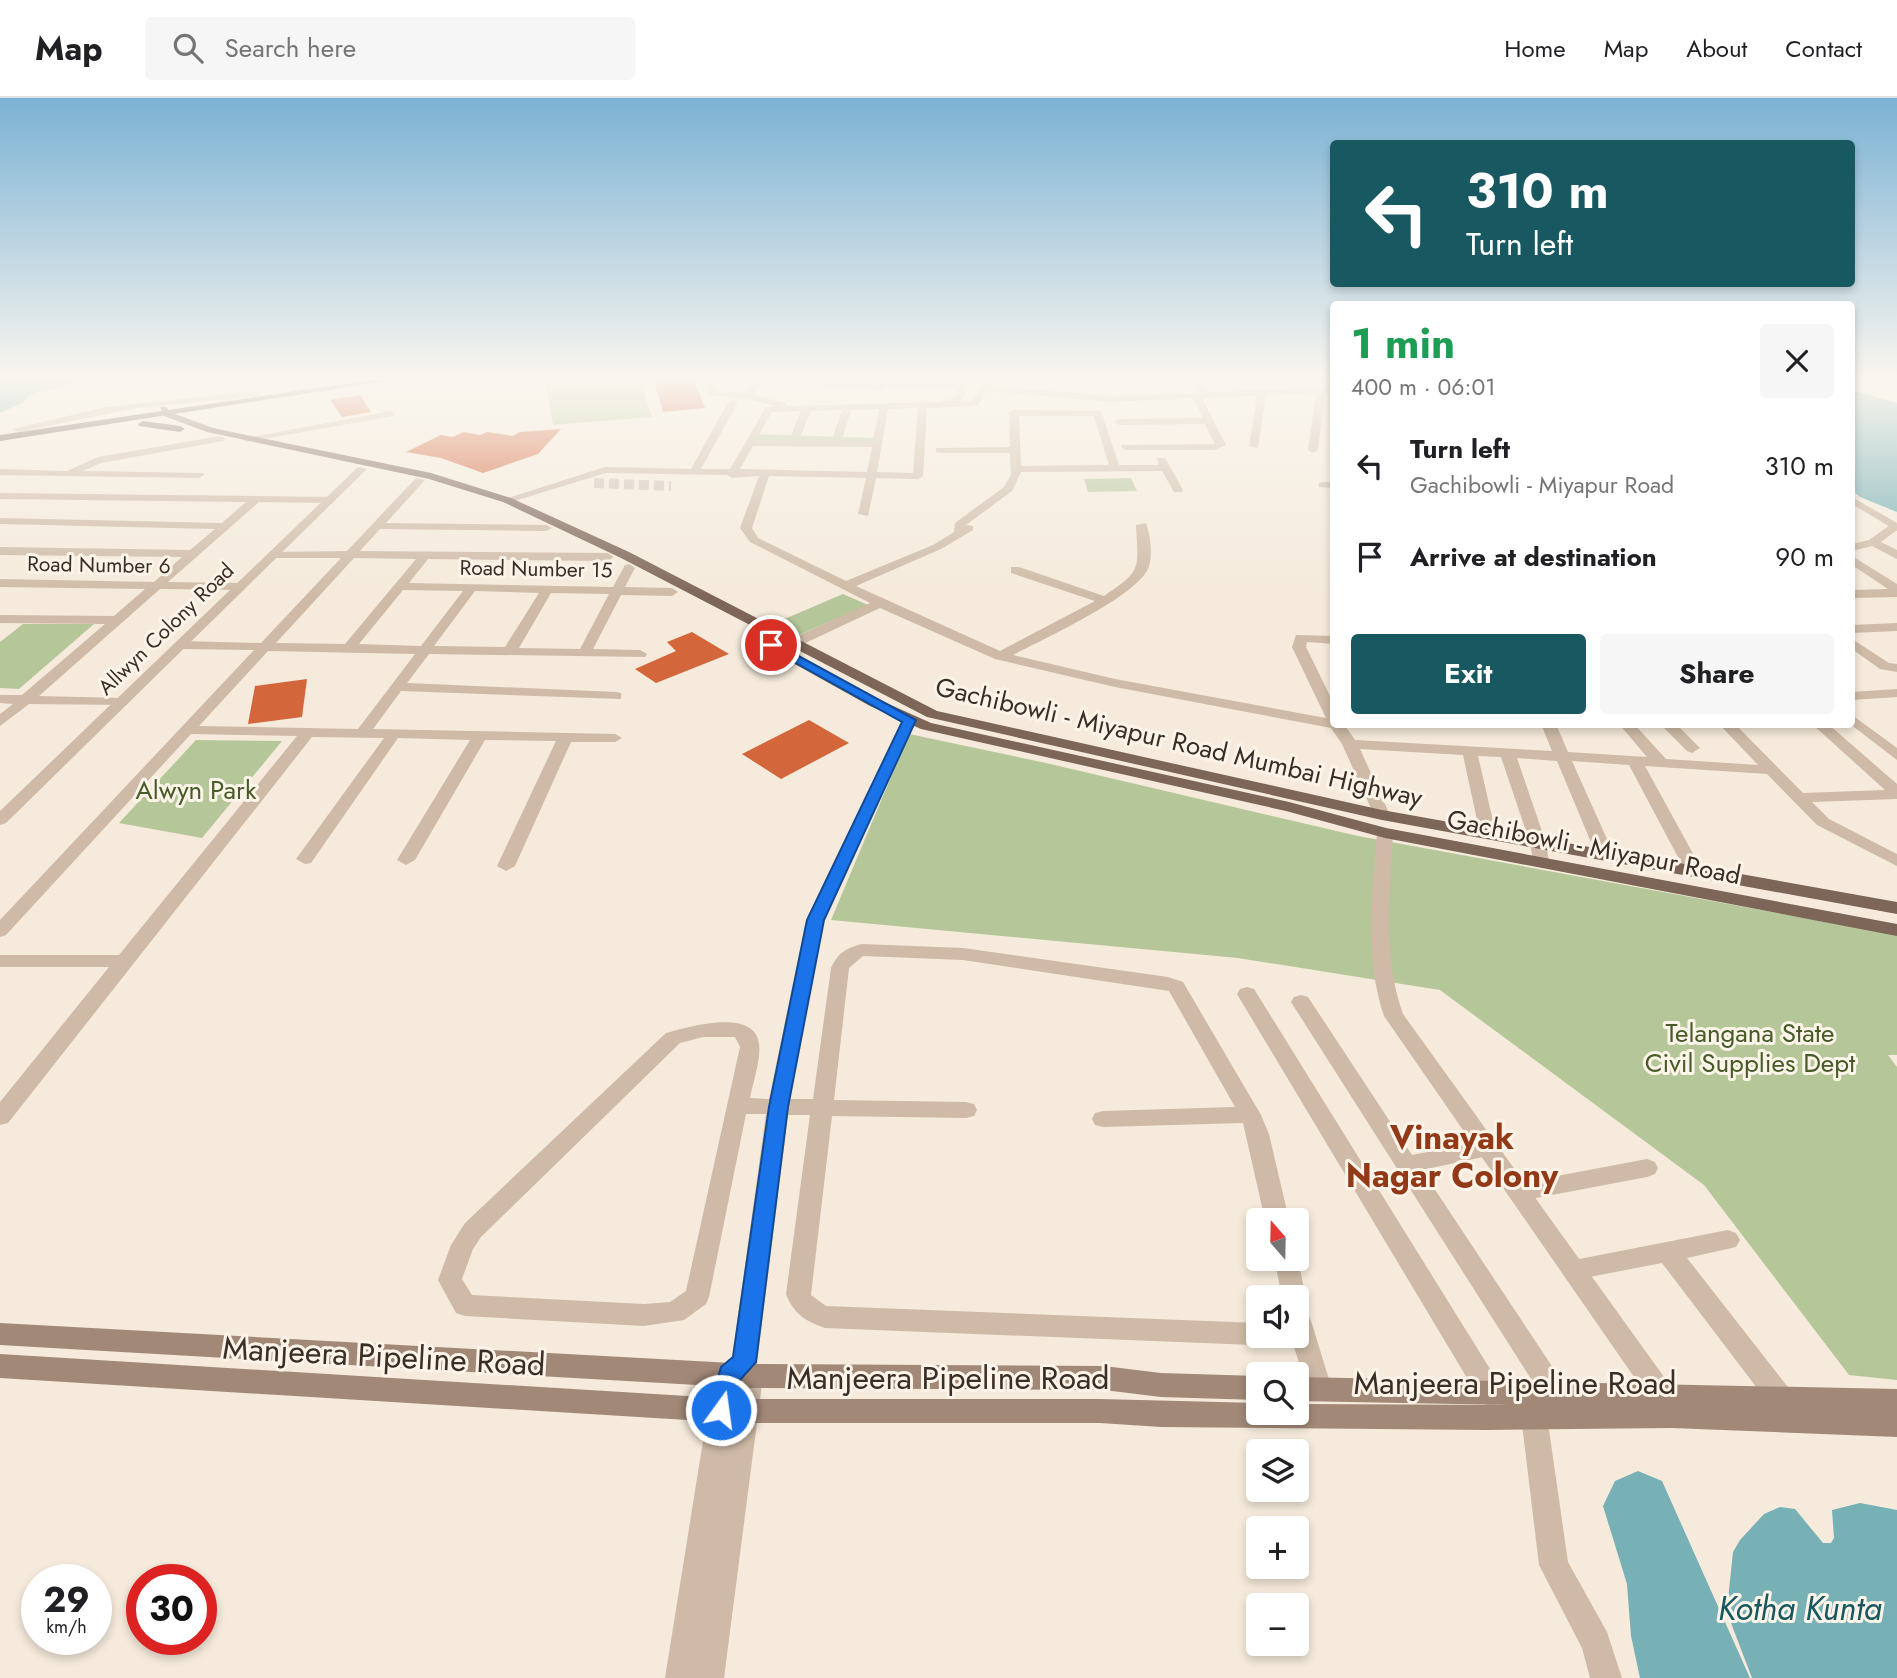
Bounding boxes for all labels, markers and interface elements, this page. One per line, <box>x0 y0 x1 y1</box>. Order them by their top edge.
search box <box>145 17 635 80</box>
text: Map <box>35 25 103 72</box>
icon: search <box>169 29 207 67</box>
text: Search here <box>225 29 356 67</box>
text: Home <box>1504 31 1566 66</box>
text: Map <box>1604 31 1648 66</box>
text: About <box>1686 31 1747 66</box>
text: Contact <box>1785 31 1862 66</box>
text: 310 m <box>1466 156 1609 226</box>
icon: left <box>1351 168 1442 259</box>
text: Turn left <box>1466 221 1573 267</box>
text: 1 min <box>1351 313 1455 374</box>
button: close <box>1760 324 1834 398</box>
text: 400 m · 06:01 <box>1351 370 1496 404</box>
text: Turn left <box>1410 430 1510 468</box>
icon: left <box>1351 447 1389 485</box>
text: 310 m <box>1764 447 1834 485</box>
text: Gachibowli - Miyapur Road <box>1410 468 1674 502</box>
icon: arrive <box>1351 538 1389 576</box>
text: Arrive at destination <box>1410 538 1657 576</box>
text: 90 m <box>1775 538 1834 576</box>
street label: Road Number 6 <box>27 549 171 581</box>
street label: Road Number 15 <box>459 553 613 585</box>
street label: Allwyn Colony Road <box>91 556 241 702</box>
pin <box>741 615 801 675</box>
icon: arrive <box>752 626 790 664</box>
button: Exit <box>1351 634 1586 714</box>
button: Share <box>1600 634 1834 714</box>
street label: Gachibowli - Miyapur Road Mumbai Highway <box>932 667 1427 817</box>
park label: Alwyn Park <box>136 771 257 809</box>
street label: Gachibowli - Miyapur Road <box>1444 800 1744 894</box>
park label: Telangana State Civil Supplies Dept <box>1645 1014 1856 1082</box>
district label: Vinayak Nagar Colony <box>1346 1114 1559 1199</box>
north arrow <box>1246 1208 1309 1270</box>
map controls <box>1246 1208 1309 1656</box>
button: sound <box>1246 1285 1309 1348</box>
street label: Manjeera Pipeline Road <box>221 1325 547 1387</box>
street label: Manjeera Pipeline Road <box>786 1355 1110 1401</box>
street label: Manjeera Pipeline Road <box>1353 1360 1677 1406</box>
button: search <box>1246 1362 1309 1425</box>
position arrow <box>684 1373 758 1447</box>
button: layers <box>1246 1439 1309 1502</box>
button: + <box>1246 1516 1309 1579</box>
speed limit sign: 30 <box>126 1564 217 1655</box>
text: 29 <box>43 1575 90 1625</box>
water label: Kotha Kunta <box>1718 1585 1882 1632</box>
button: − <box>1246 1593 1309 1656</box>
text: km/h <box>46 1614 87 1640</box>

